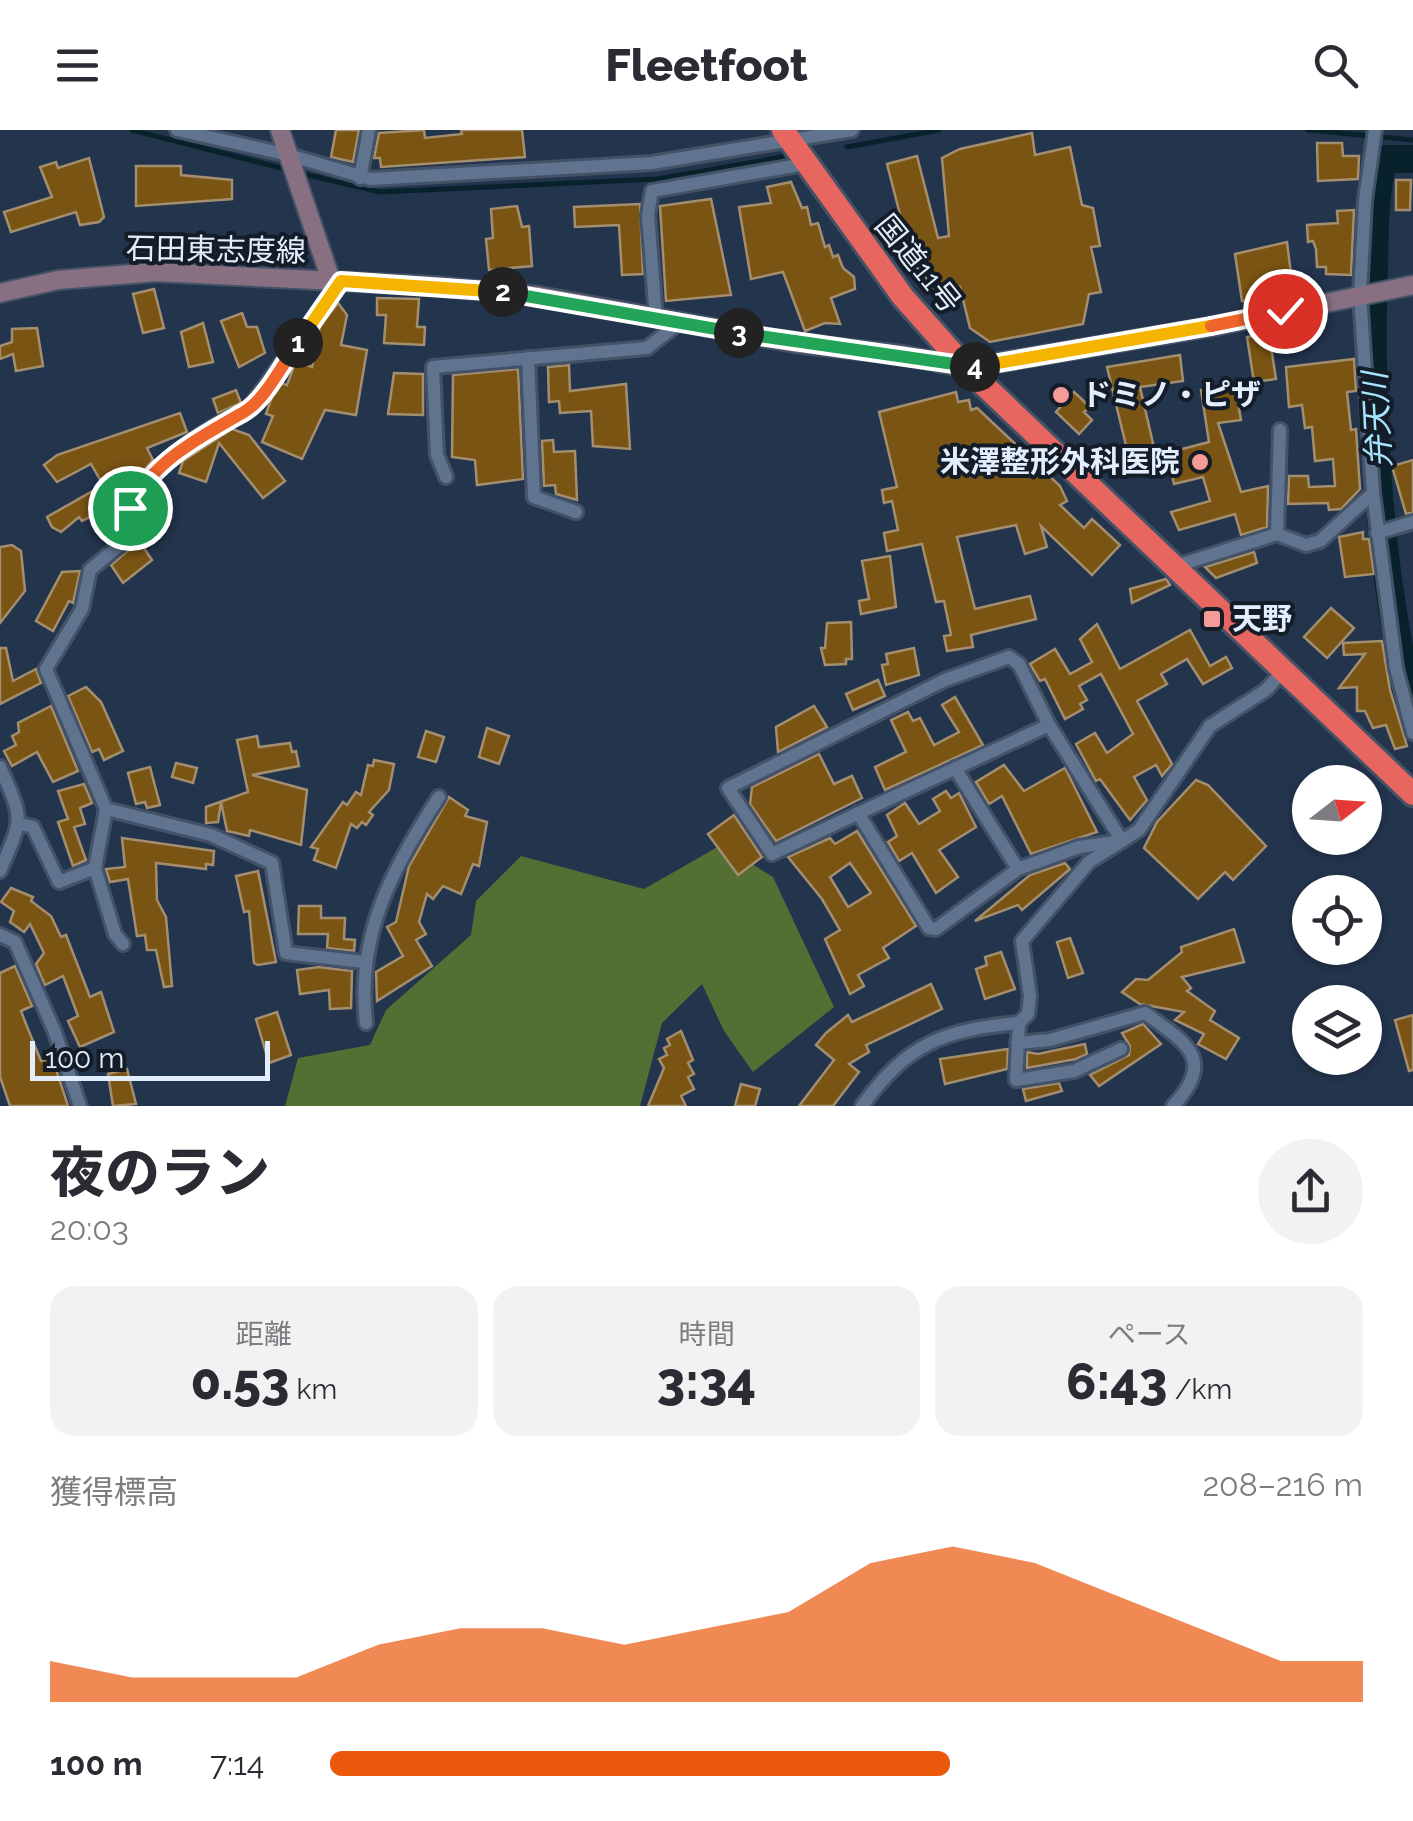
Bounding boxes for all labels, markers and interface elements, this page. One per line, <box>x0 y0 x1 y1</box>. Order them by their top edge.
icon: menu <box>50 38 105 93</box>
icon: search <box>1308 38 1363 93</box>
text: Fleetfoot <box>605 39 808 92</box>
street label: 国道11号 <box>868 208 968 320</box>
street label: 石田東志度線 <box>126 230 306 269</box>
pin: 2 <box>478 267 528 317</box>
pin <box>1243 269 1328 354</box>
text: 2 <box>495 275 511 308</box>
icon: check <box>1258 284 1313 339</box>
pin: 3 <box>714 308 764 358</box>
text: 3 <box>731 316 747 349</box>
pin: 1 <box>273 318 323 368</box>
text: 1 <box>291 326 305 359</box>
pin: 4 <box>950 342 1000 392</box>
text: 4 <box>967 350 983 383</box>
water label: 弁天川 <box>1355 368 1397 469</box>
place label: ドミノ・ピザ <box>1081 377 1261 412</box>
marker: ドミノ・ピザ <box>1050 384 1072 406</box>
place label: 米澤整形外科医院 <box>940 444 1180 479</box>
marker: 米澤整形外科医院 <box>1189 451 1211 473</box>
pin <box>88 466 173 551</box>
icon: arrive <box>103 481 158 536</box>
place label: 天野 <box>1232 601 1292 636</box>
marker: 天野 <box>1201 608 1223 630</box>
north arrow <box>1292 765 1382 855</box>
map controls <box>1292 765 1382 1075</box>
button: locate <box>1292 875 1382 965</box>
button: layers <box>1292 985 1382 1075</box>
scale bar <box>30 1036 270 1080</box>
text: 100 m <box>45 1042 124 1075</box>
button: share <box>1258 1139 1363 1244</box>
text: 夜のラン <box>50 1140 270 1205</box>
text: 20:03 <box>50 1210 129 1247</box>
text: 距離 <box>236 1318 292 1351</box>
text: 時間 <box>678 1318 735 1351</box>
text: ペース <box>1108 1318 1190 1351</box>
text: 0.53 <box>190 1352 289 1411</box>
text: 3:34 <box>657 1352 756 1411</box>
text: 6:43 <box>1066 1352 1168 1411</box>
text: km <box>289 1373 337 1406</box>
text: /km <box>1168 1373 1232 1406</box>
text: 208–216 m <box>1202 1466 1363 1503</box>
text: 獲得標高 <box>50 1473 178 1510</box>
text: 100 m <box>50 1745 143 1782</box>
text: 7:14 <box>210 1745 264 1782</box>

